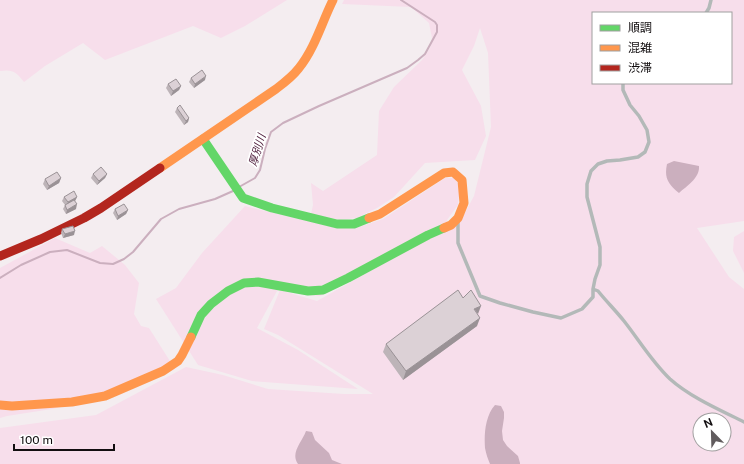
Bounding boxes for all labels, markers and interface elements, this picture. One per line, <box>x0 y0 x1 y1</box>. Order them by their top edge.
legend <box>592 12 732 84</box>
text: 順調 <box>628 21 652 35</box>
text: 混雑 <box>628 41 652 55</box>
text: 渋滞 <box>628 61 652 75</box>
water label: 厚別川 <box>246 132 268 168</box>
north arrow <box>692 412 732 452</box>
text: N <box>702 416 714 430</box>
scale bar <box>14 426 114 452</box>
text: 100 m <box>20 433 53 447</box>

